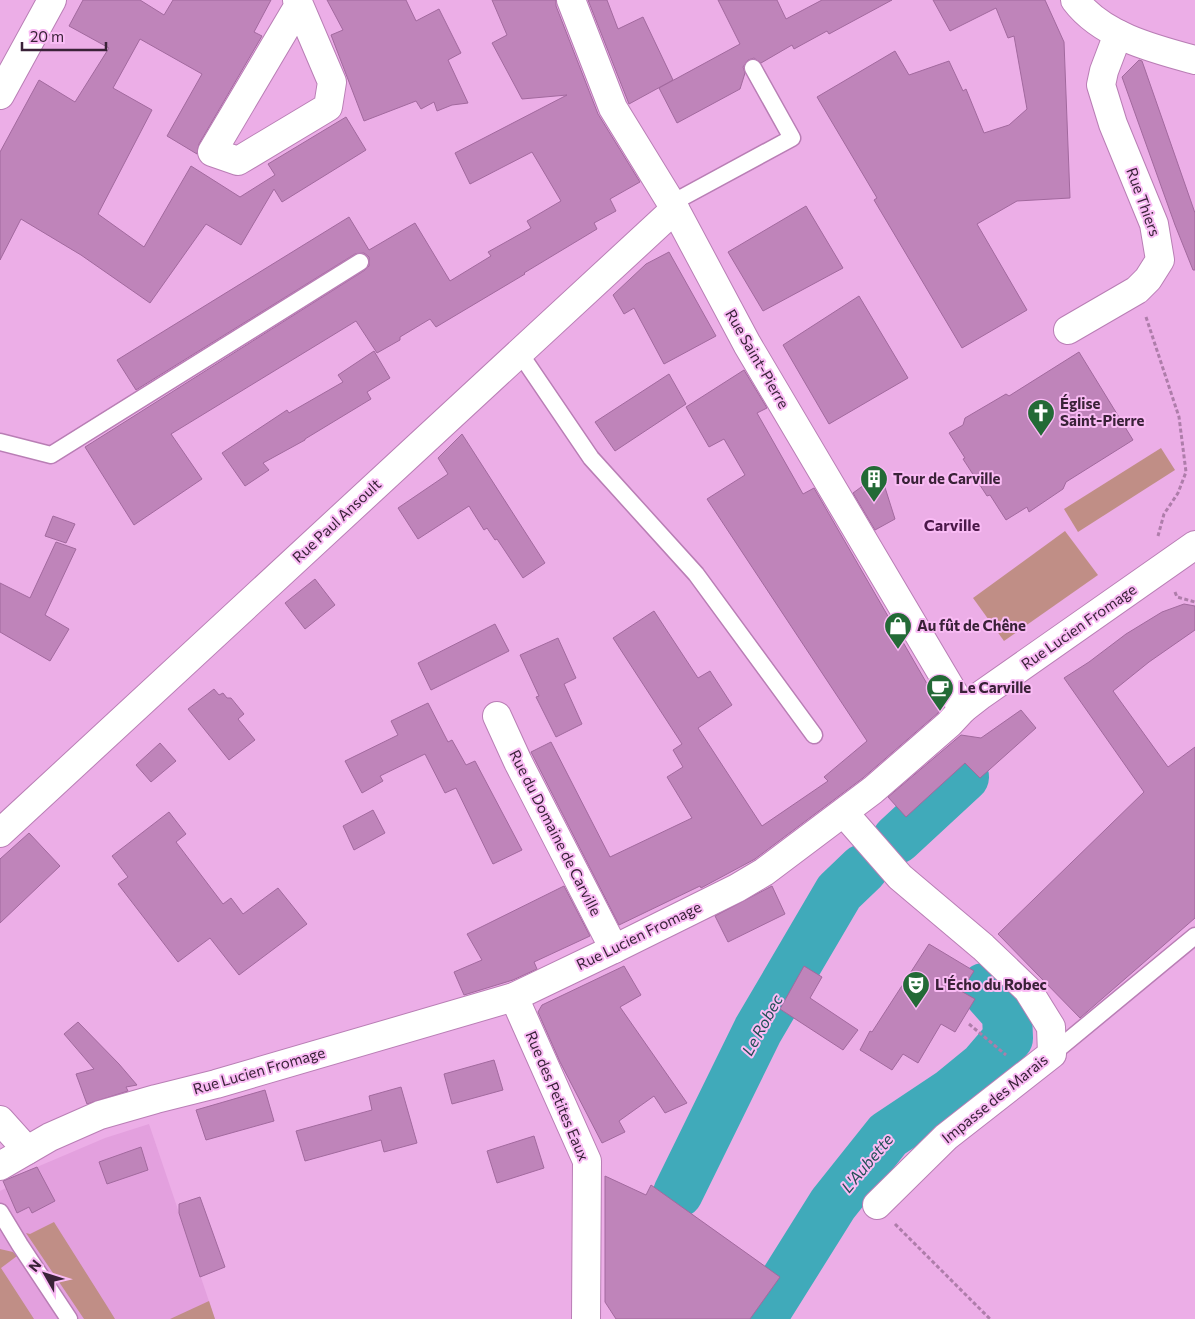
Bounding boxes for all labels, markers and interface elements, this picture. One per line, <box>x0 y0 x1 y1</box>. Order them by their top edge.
scale bar <box>22 20 106 52</box>
text: 20 m <box>30 27 64 45</box>
street label: Rue Thiers <box>1123 165 1165 239</box>
street label: Rue Saint-Pierre <box>722 306 794 411</box>
place label: Église Saint-Pierre <box>1060 394 1144 429</box>
church icon: Église Saint-Pierre <box>1026 398 1056 437</box>
building icon: Tour de Carville <box>859 464 889 503</box>
place label: Tour de Carville <box>893 469 1001 487</box>
street label: Rue Paul Ansoult <box>288 475 384 566</box>
district label: Carville <box>924 515 980 534</box>
street label: Rue Lucien Fromage <box>1017 580 1140 673</box>
shop icon: Au fût de Chêne <box>883 611 913 650</box>
place label: Au fût de Chêne <box>917 616 1026 634</box>
cafe icon: Le Carville <box>925 673 955 712</box>
place label: Le Carville <box>959 678 1031 696</box>
street label: Rue du Domaine de Carville <box>506 747 606 919</box>
street label: Rue Lucien Fromage <box>573 897 704 973</box>
theatre icon: L'Écho du Robec <box>901 970 931 1009</box>
place label: L'Écho du Robec <box>935 975 1047 993</box>
water label: Le Robec <box>737 991 786 1058</box>
street label: Rue des Petites Eaux <box>522 1028 593 1163</box>
street label: Rue Lucien Fromage <box>191 1043 327 1098</box>
street label: Impasse des Marais <box>938 1050 1051 1146</box>
water label: L'Aubette <box>837 1129 897 1196</box>
north arrow <box>20 1249 70 1299</box>
text: N <box>25 1256 44 1275</box>

